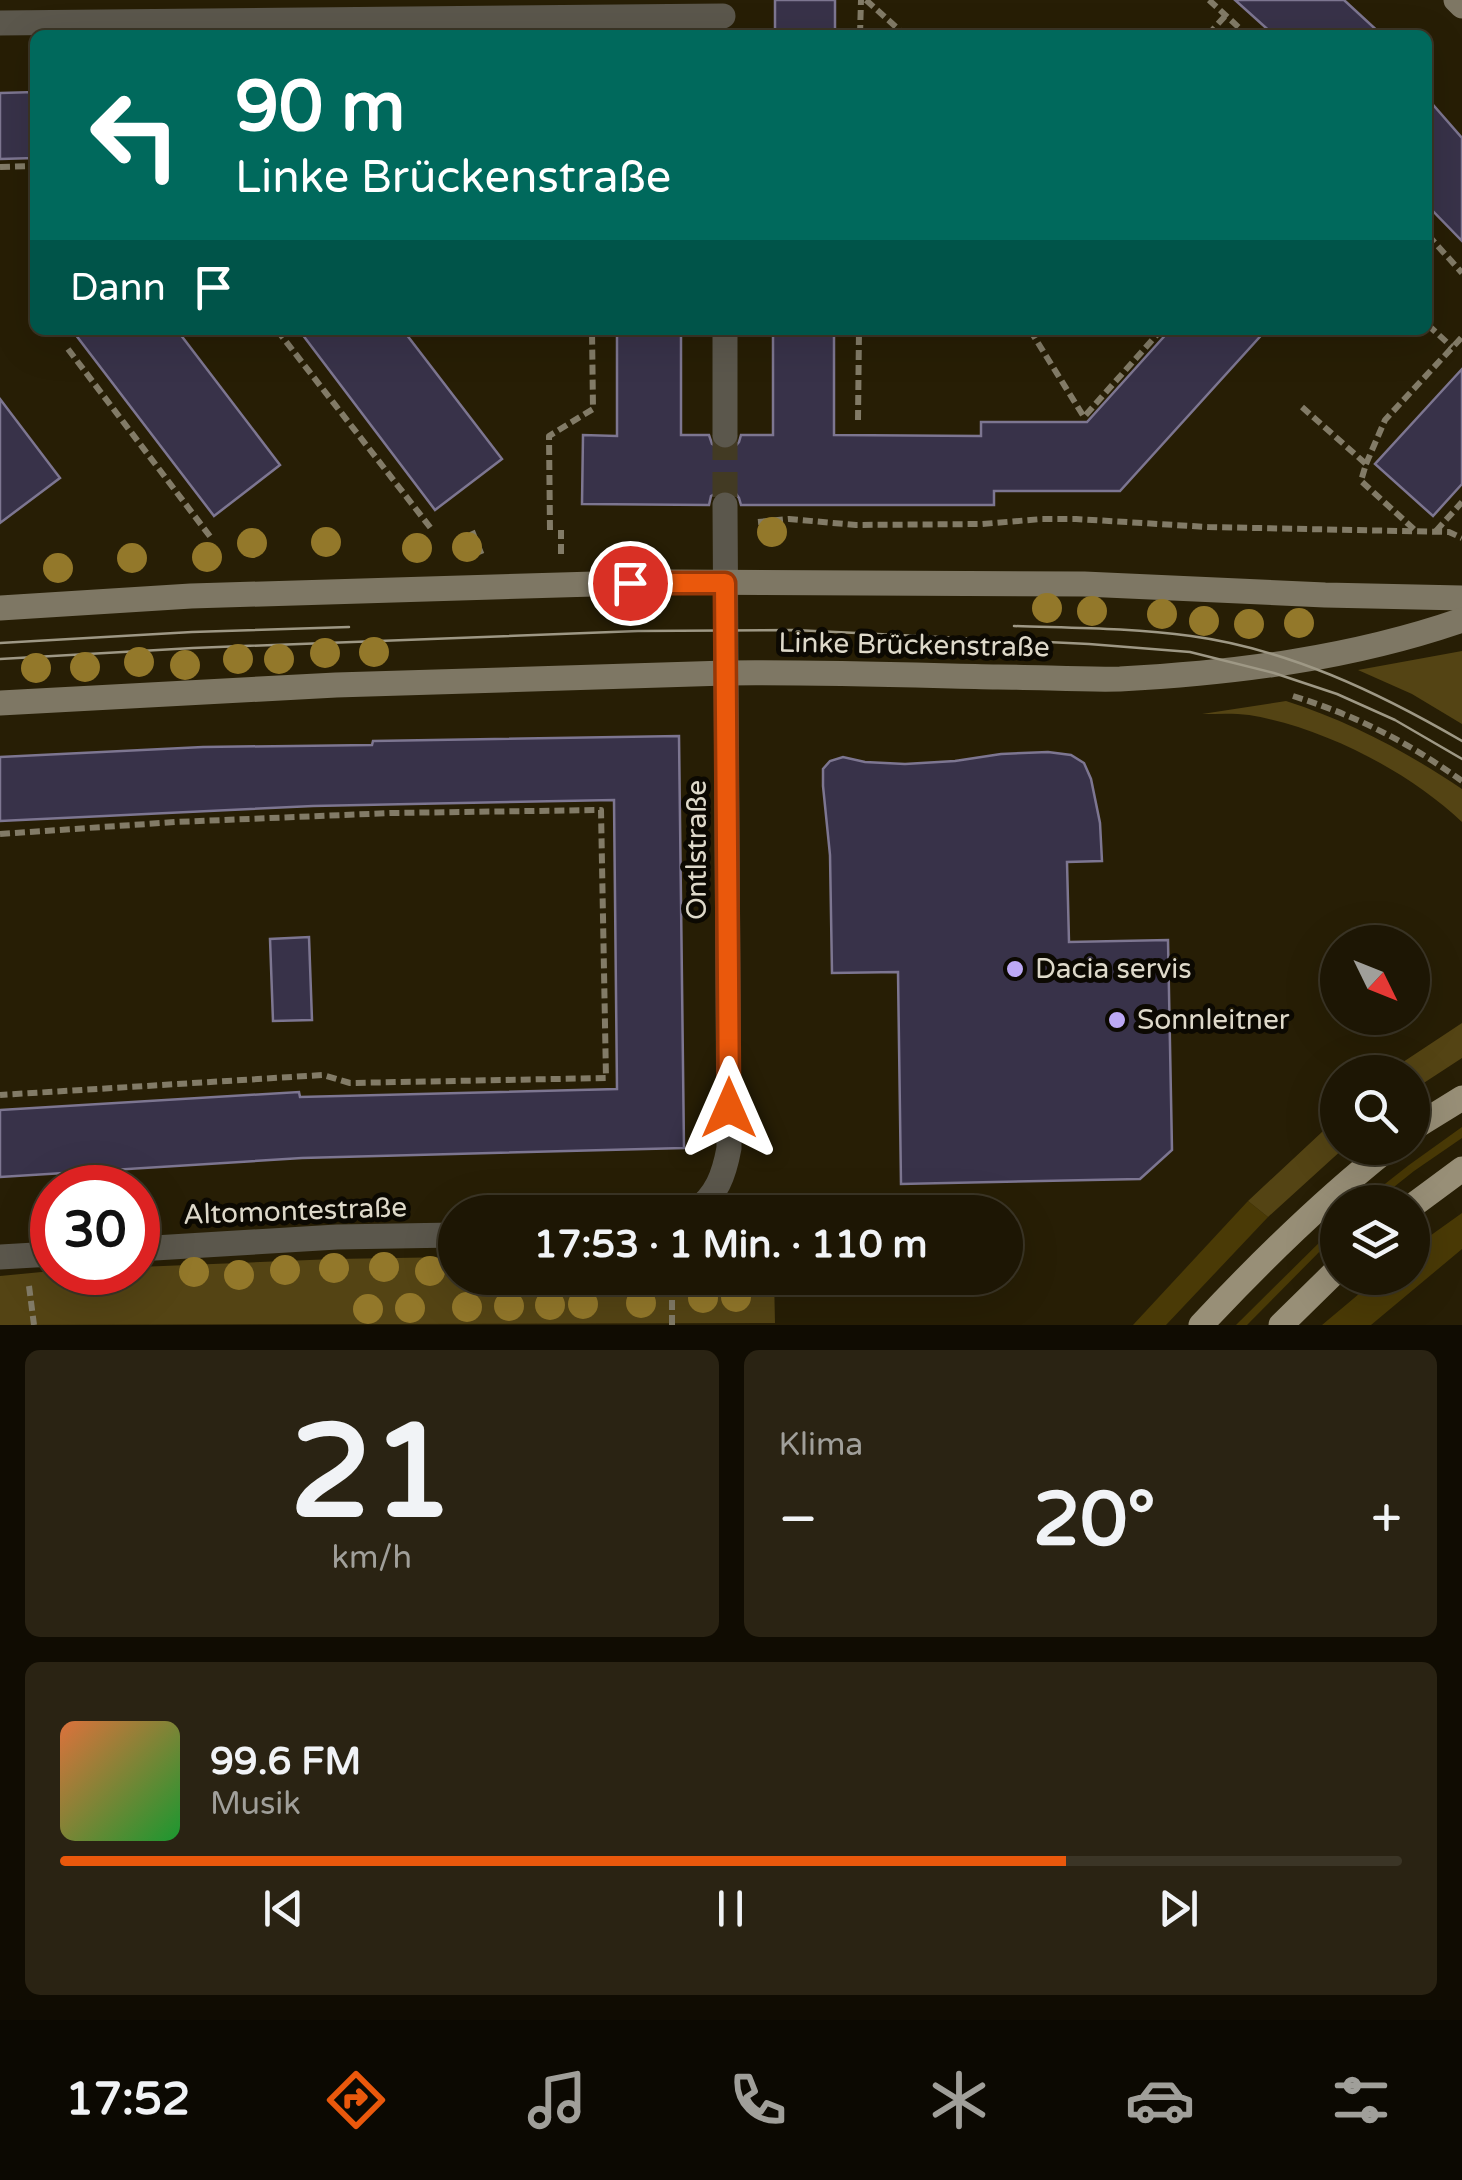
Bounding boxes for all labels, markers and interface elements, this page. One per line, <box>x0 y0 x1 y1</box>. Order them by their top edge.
text: 90 m <box>235 66 405 150</box>
icon: left <box>70 70 200 200</box>
text: Linke Brückenstraße <box>235 151 671 205</box>
icon: arrive <box>186 260 241 315</box>
text: Dann <box>70 265 166 311</box>
pin <box>588 541 673 626</box>
icon: arrive <box>603 556 658 611</box>
street label: Linke Brückenstraße <box>778 626 1050 664</box>
street label: Ontlstraße <box>680 780 714 920</box>
north arrow <box>1320 925 1430 1035</box>
map controls <box>1320 925 1430 1295</box>
place label: Dacia servis <box>1035 952 1192 986</box>
marker: Dacia servis <box>1004 958 1026 980</box>
place label: Sonnleitner <box>1137 1003 1290 1037</box>
marker: Sonnleitner <box>1106 1009 1128 1031</box>
button: search <box>1320 1055 1430 1165</box>
position arrow <box>677 1056 781 1160</box>
speed limit sign: 30 <box>30 1165 160 1295</box>
button: layers <box>1320 1185 1430 1295</box>
street label: Altomontestraße <box>182 1190 408 1232</box>
text: 17:53 · 1 Min. · 110 m <box>534 1222 927 1268</box>
text: 21 <box>290 1396 453 1552</box>
text: Klima <box>779 1426 863 1464</box>
text: 20° <box>1033 1475 1156 1565</box>
text: − <box>779 1487 818 1553</box>
text: + <box>1371 1487 1402 1553</box>
text: km/h <box>332 1539 412 1577</box>
text: 99.6 FM <box>210 1739 361 1785</box>
text: Musik <box>210 1785 301 1823</box>
icon: previous <box>256 1881 311 1936</box>
icon: pause <box>703 1881 758 1936</box>
icon: next <box>1151 1881 1206 1936</box>
icon: directions <box>321 2065 391 2135</box>
icon: music <box>522 2065 592 2135</box>
icon: phone <box>723 2065 793 2135</box>
icon: climate <box>924 2065 994 2135</box>
icon: car <box>1125 2065 1195 2135</box>
icon: filters <box>1326 2065 1396 2135</box>
text: 17:52 <box>66 2073 190 2127</box>

